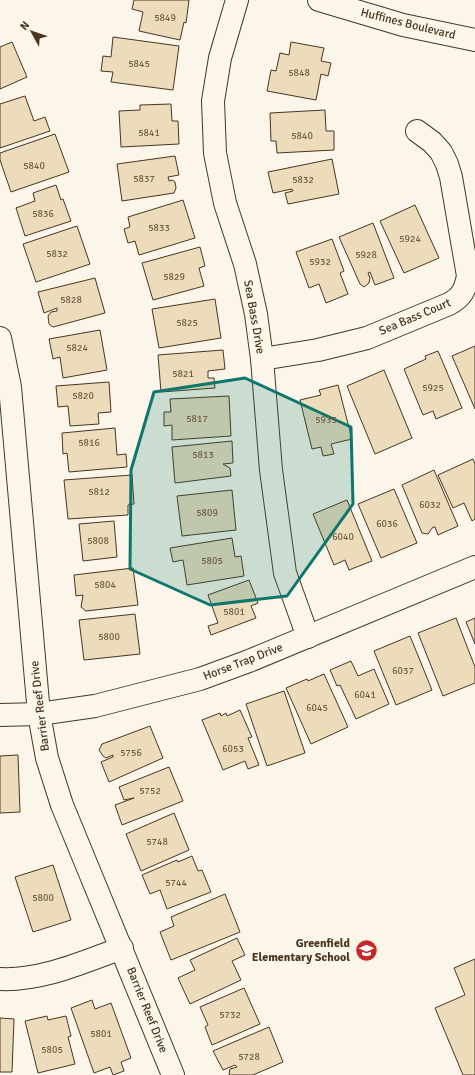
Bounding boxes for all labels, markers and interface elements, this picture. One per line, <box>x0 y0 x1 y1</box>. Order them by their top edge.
street label: Huffines Boulevard <box>359 5 457 43</box>
north arrow <box>12 12 52 52</box>
house number: 5849 <box>154 12 176 24</box>
text: N <box>17 19 32 33</box>
house number: 5845 <box>128 58 150 70</box>
house number: 5848 <box>288 67 310 79</box>
house number: 5841 <box>138 127 160 139</box>
house number: 5840 <box>291 130 313 142</box>
house number: 5840 <box>23 160 45 172</box>
house number: 5837 <box>133 173 155 185</box>
house number: 5832 <box>292 174 314 186</box>
house number: 5836 <box>32 208 54 220</box>
house number: 5833 <box>148 222 170 234</box>
house number: 5924 <box>399 233 421 245</box>
house number: 5832 <box>46 248 68 260</box>
house number: 5928 <box>355 249 377 261</box>
house number: 5932 <box>309 256 331 268</box>
house number: 5829 <box>163 271 185 283</box>
street label: Sea Bass Drive <box>240 279 268 355</box>
house number: 5828 <box>60 294 82 306</box>
street label: Sea Bass Court <box>377 295 453 339</box>
house number: 5825 <box>176 317 198 329</box>
house number: 5824 <box>66 342 88 354</box>
house number: 5821 <box>172 368 194 380</box>
house number: 5925 <box>422 382 444 394</box>
house number: 5820 <box>72 390 94 402</box>
house number: 5817 <box>186 413 208 425</box>
house number: 5933 <box>315 414 337 426</box>
house number: 5816 <box>78 437 100 449</box>
house number: 5813 <box>192 449 214 461</box>
house number: 5812 <box>88 486 110 498</box>
house number: 6032 <box>419 499 441 511</box>
house number: 5809 <box>196 507 218 519</box>
house number: 6036 <box>376 518 398 530</box>
house number: 6040 <box>332 531 354 543</box>
house number: 5808 <box>87 535 109 547</box>
house number: 5805 <box>201 555 223 567</box>
house number: 5804 <box>94 579 116 591</box>
house number: 5801 <box>223 606 245 618</box>
house number: 5800 <box>98 631 120 643</box>
street label: Horse Trap Drive <box>201 640 285 684</box>
street label: Barrier Reef Drive <box>27 660 53 752</box>
house number: 6037 <box>392 665 414 677</box>
house number: 6041 <box>354 689 376 701</box>
house number: 6045 <box>306 702 328 714</box>
house number: 6053 <box>222 743 244 755</box>
house number: 5756 <box>120 747 142 759</box>
house number: 5752 <box>139 785 161 797</box>
house number: 5748 <box>146 836 168 848</box>
house number: 5744 <box>165 877 187 889</box>
house number: 5800 <box>32 892 54 904</box>
place label: Greenfield Elementary School <box>252 936 351 965</box>
school or university icon: Greenfield Elementary School <box>353 937 379 963</box>
street label: Barrier Reef Drive <box>123 965 171 1055</box>
house number: 5732 <box>219 1009 241 1021</box>
house number: 5801 <box>90 1028 112 1040</box>
house number: 5805 <box>41 1044 63 1056</box>
house number: 5728 <box>238 1051 260 1063</box>

